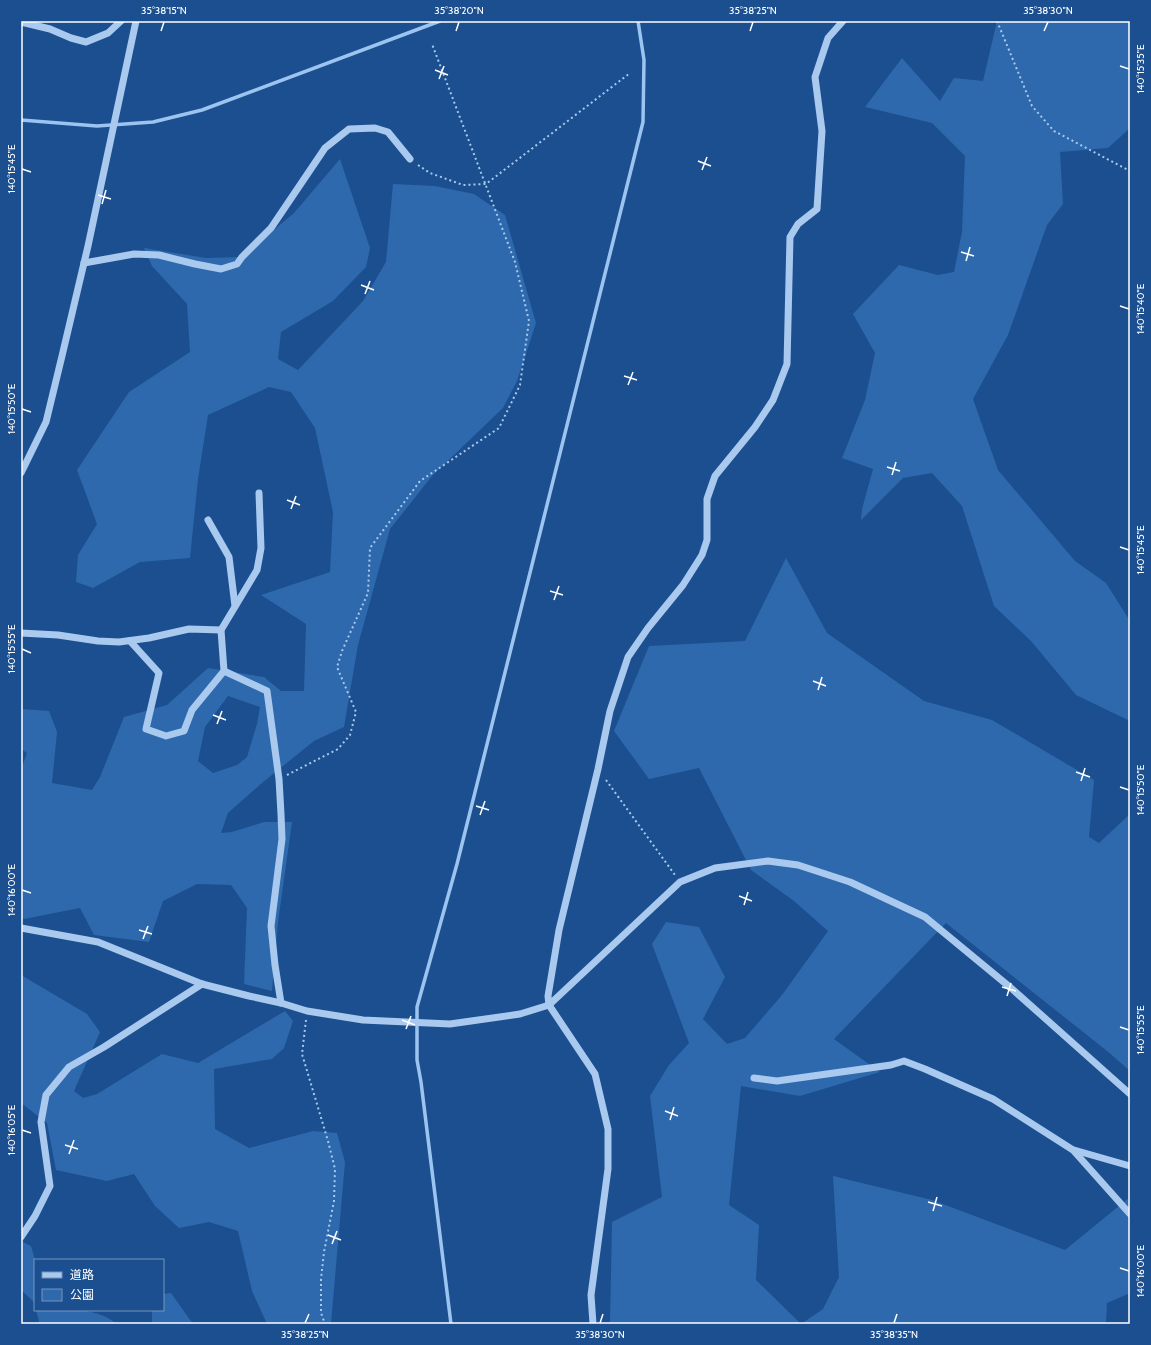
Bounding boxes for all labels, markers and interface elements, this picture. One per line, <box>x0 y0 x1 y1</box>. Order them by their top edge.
text: 35°38'15"N <box>141 4 187 17</box>
text: 35°38'20"N <box>434 4 484 17</box>
text: 35°38'25"N <box>729 4 777 17</box>
text: 35°38'30"N <box>1023 4 1073 17</box>
text: 140°15'35"E <box>1134 44 1147 93</box>
text: 140°15'45"E <box>5 144 18 194</box>
text: 140°15'40"E <box>1134 283 1147 334</box>
text: 140°15'50"E <box>5 383 18 434</box>
text: 140°15'45"E <box>1134 525 1147 575</box>
text: 140°15'55"E <box>5 624 18 673</box>
text: 140°15'50"E <box>1134 764 1147 815</box>
text: 140°16'00"E <box>5 863 18 916</box>
text: 140°15'55"E <box>1134 1005 1147 1054</box>
text: 140°16'05"E <box>5 1104 18 1155</box>
text: 140°16'00"E <box>1134 1244 1147 1297</box>
legend <box>34 1259 164 1311</box>
text: 道路 <box>70 1267 94 1282</box>
text: 公園 <box>70 1287 94 1302</box>
text: 35°38'25"N <box>281 1328 329 1341</box>
text: 35°38'30"N <box>575 1328 625 1341</box>
text: 35°38'35"N <box>870 1328 918 1341</box>

